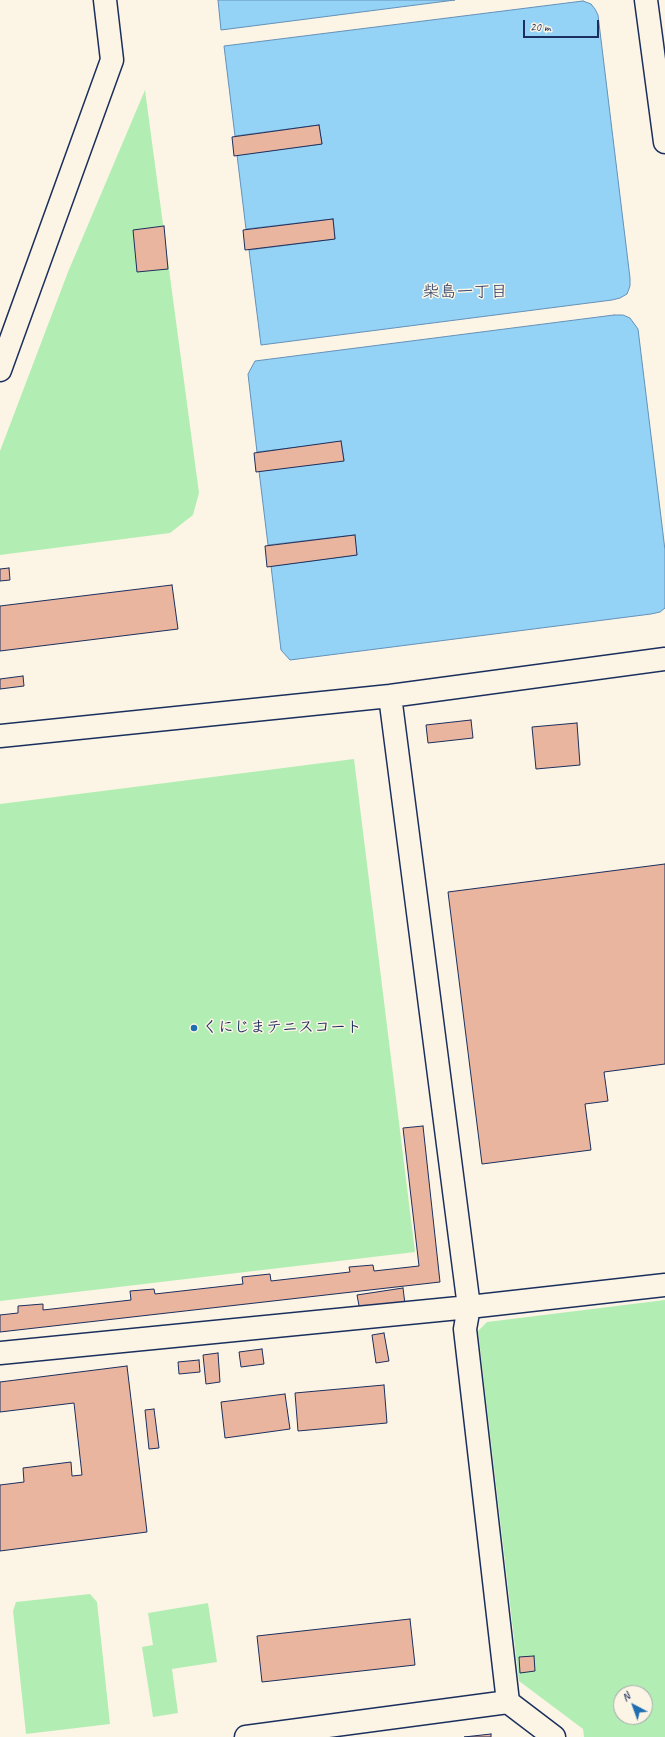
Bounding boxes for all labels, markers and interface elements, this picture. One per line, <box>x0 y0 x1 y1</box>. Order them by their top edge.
scale bar <box>525 12 601 38</box>
text: 20 m <box>530 19 550 35</box>
district label: 柴島一丁目 <box>423 283 507 303</box>
place label: くにじまテニスコート <box>202 1018 362 1038</box>
marker: くにじまテニスコート <box>189 1023 199 1033</box>
north arrow <box>613 1685 653 1725</box>
text: N <box>619 1689 633 1704</box>

